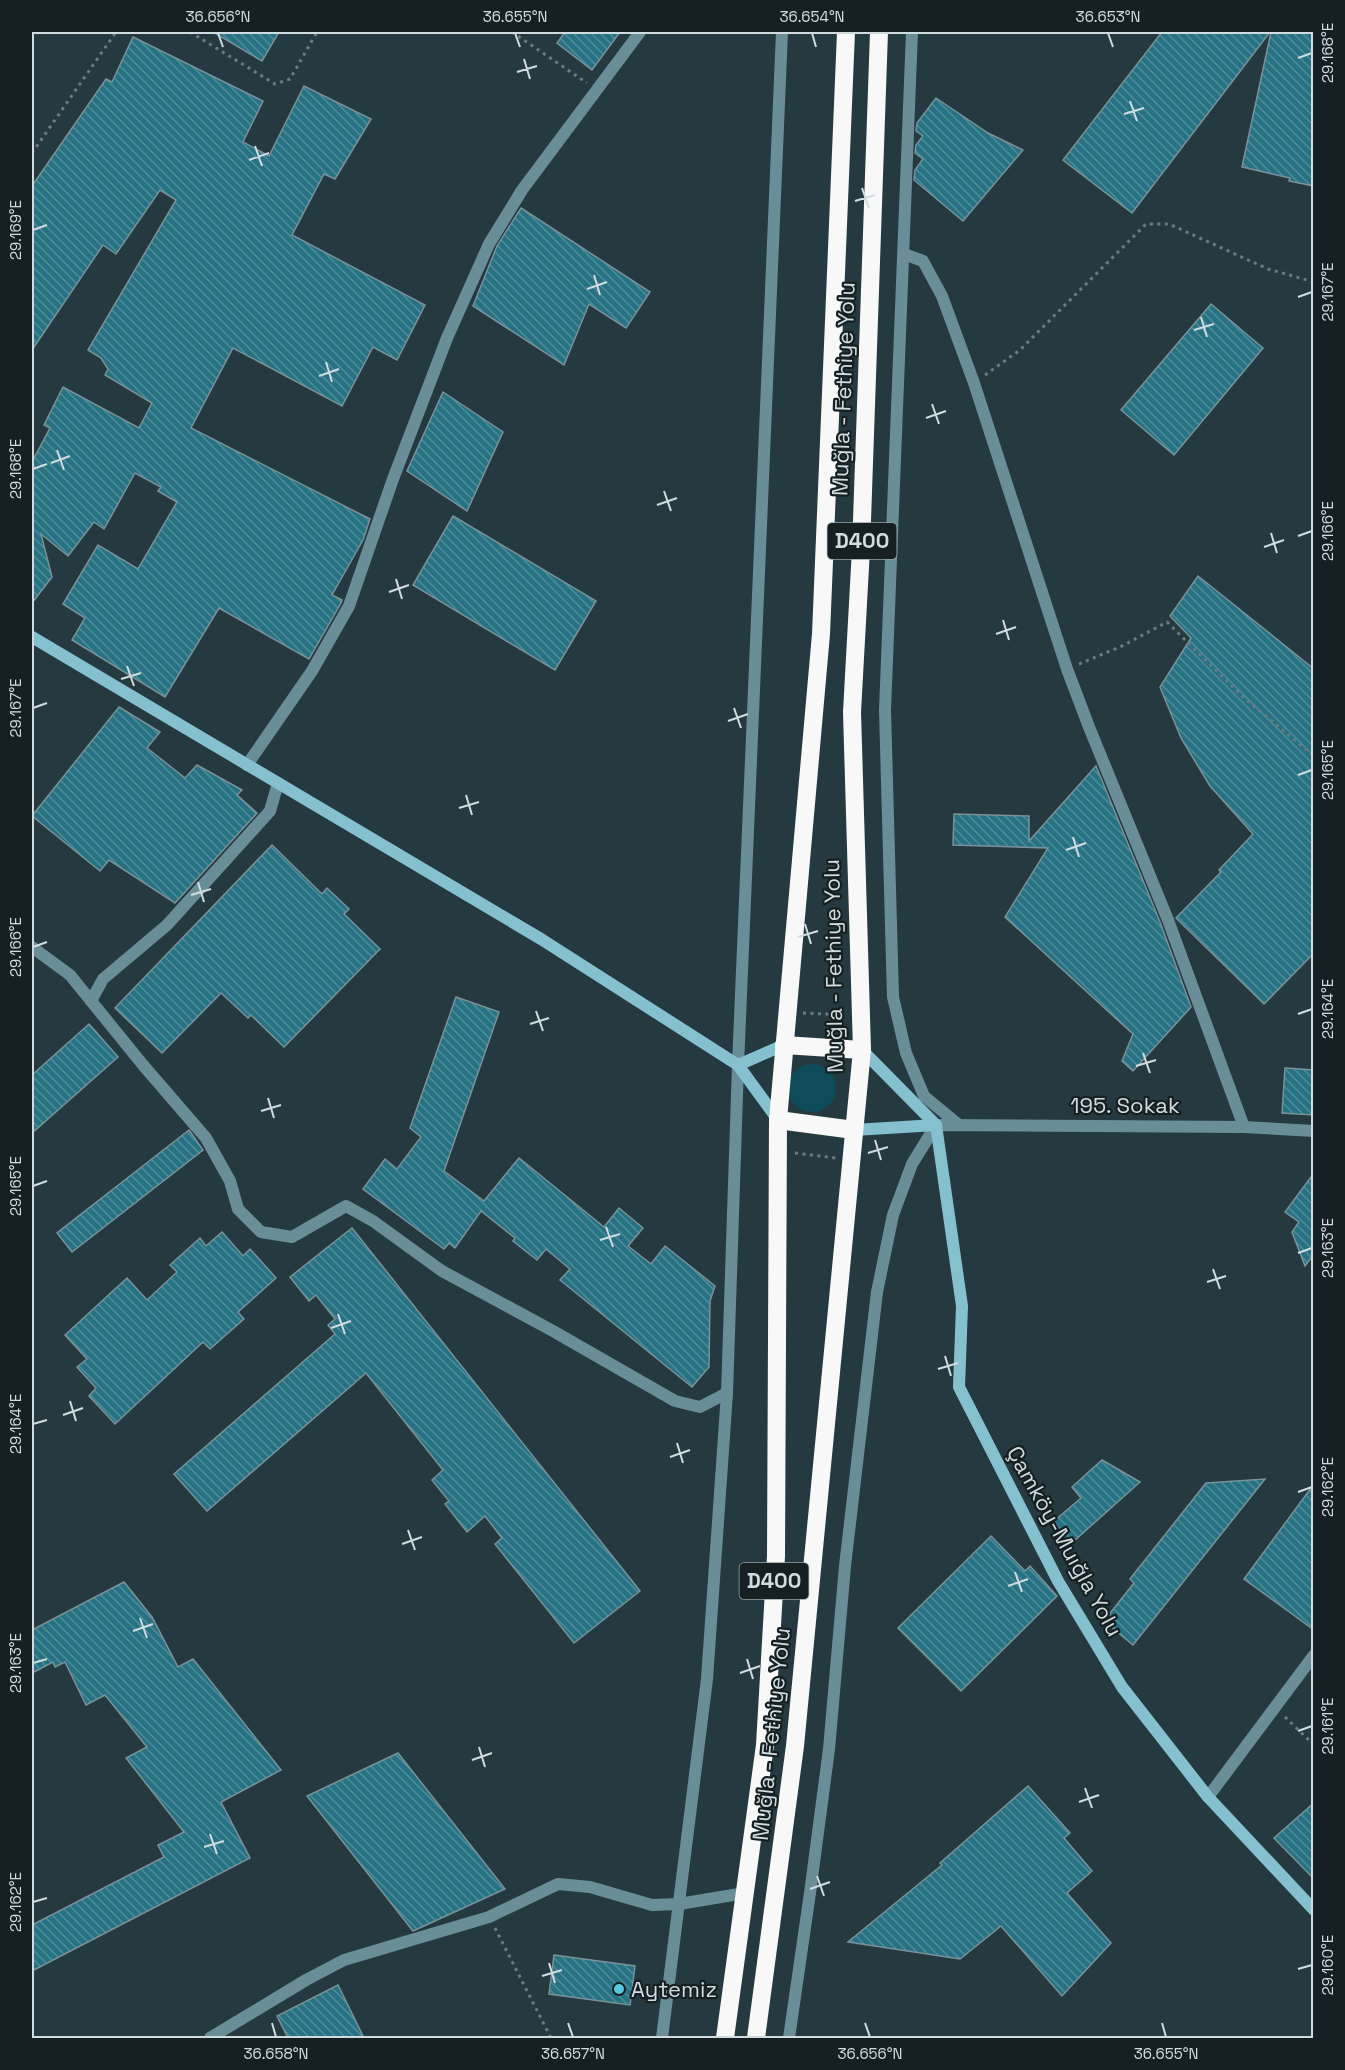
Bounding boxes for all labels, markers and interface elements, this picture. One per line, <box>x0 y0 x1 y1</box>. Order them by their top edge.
text: 36.656°N <box>186 7 250 26</box>
text: 36.655°N <box>483 7 547 26</box>
text: 36.654°N <box>779 7 845 26</box>
text: 36.653°N <box>1076 7 1140 26</box>
text: 29.168°E <box>1318 23 1337 83</box>
text: 29.169°E <box>6 200 25 260</box>
text: 29.167°E <box>1318 262 1337 322</box>
street label: Muğla - Fethiye Yolu <box>825 282 861 496</box>
text: 29.168°E <box>6 439 25 499</box>
text: 29.166°E <box>1318 501 1337 561</box>
road number: D400 <box>828 523 896 559</box>
text: 29.167°E <box>6 678 25 738</box>
text: 29.165°E <box>1318 740 1337 800</box>
street label: Muğla - Fethiye Yolu <box>817 859 849 1073</box>
text: 29.166°E <box>6 917 25 977</box>
text: 29.164°E <box>1318 979 1337 1039</box>
street label: 195. Sokak <box>1070 1091 1180 1119</box>
text: 29.165°E <box>6 1156 25 1216</box>
text: 29.163°E <box>1318 1218 1337 1278</box>
text: 29.164°E <box>6 1394 25 1454</box>
street label: Çamköy-Muığla Yolu <box>1001 1441 1129 1641</box>
text: 29.162°E <box>1318 1457 1337 1517</box>
road number: D400 <box>740 1563 808 1599</box>
street label: Muğla - Fethiye Yolu <box>746 1626 796 1842</box>
text: 29.163°E <box>6 1633 25 1693</box>
text: 29.161°E <box>1318 1697 1337 1755</box>
text: 29.162°E <box>6 1872 25 1932</box>
text: 29.160°E <box>1318 1935 1337 1995</box>
place label: Aytemiz <box>631 1975 717 2003</box>
marker: Aytemiz <box>612 1982 626 1996</box>
text: 36.658°N <box>243 2044 309 2063</box>
text: 36.657°N <box>541 2044 605 2063</box>
text: 36.656°N <box>838 2044 902 2063</box>
text: 36.655°N <box>1134 2044 1198 2063</box>

